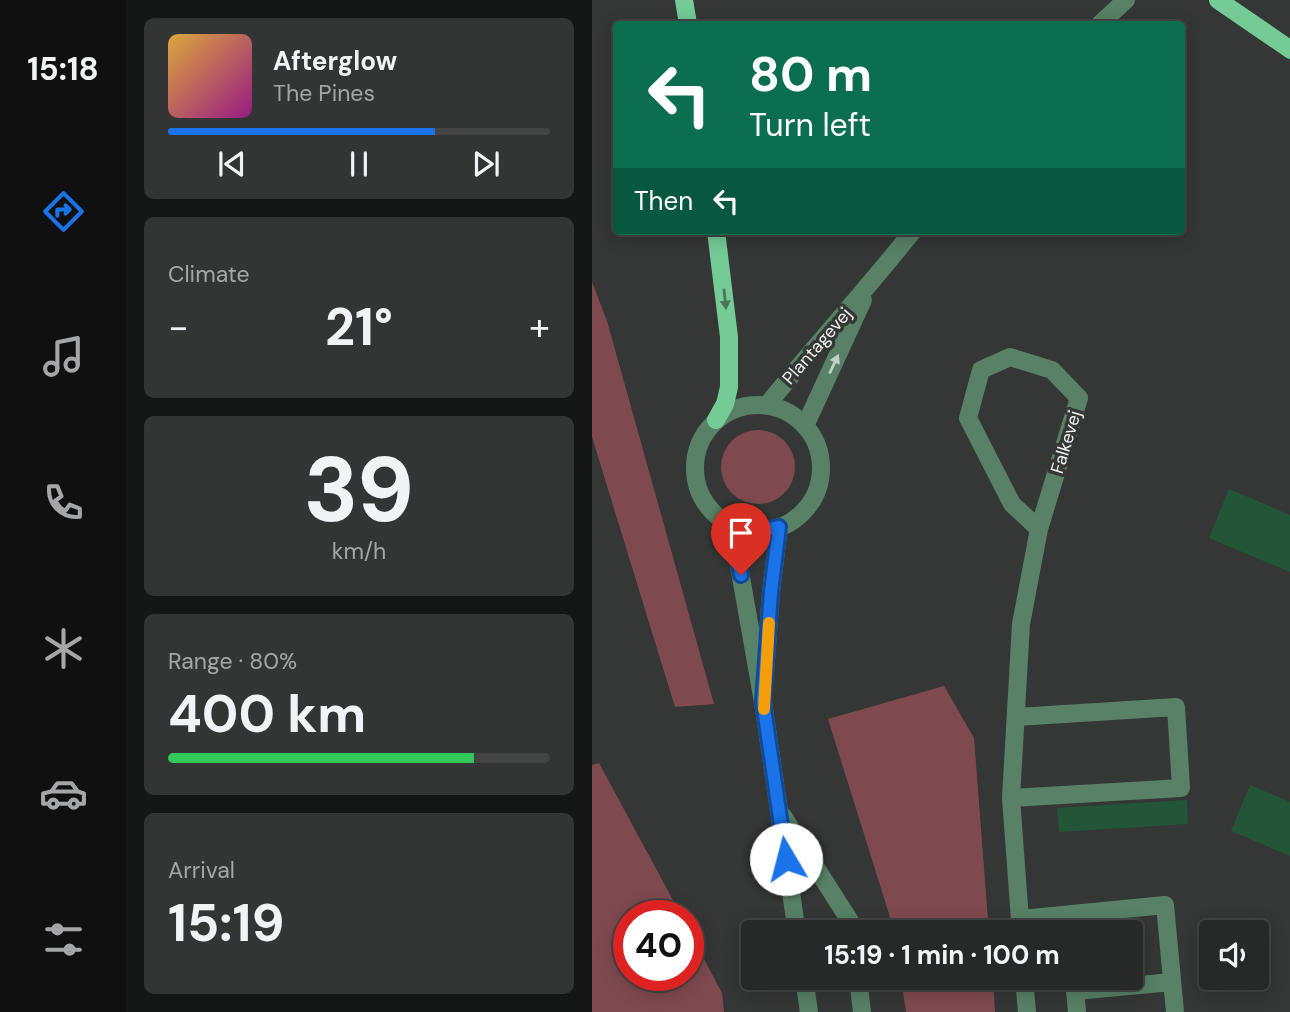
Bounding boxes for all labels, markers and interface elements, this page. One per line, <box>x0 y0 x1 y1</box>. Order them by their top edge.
text: 80 m <box>749 42 872 106</box>
text: Afterglow <box>273 44 397 78</box>
text: 15:18 <box>27 48 99 90</box>
icon: left <box>634 49 725 140</box>
text: The Pines <box>273 78 375 108</box>
text: Turn left <box>749 104 871 146</box>
icon: previous <box>213 145 251 183</box>
icon: pause <box>340 145 378 183</box>
icon: next <box>467 145 505 183</box>
icon: left <box>707 182 745 220</box>
text: Then <box>634 184 693 218</box>
icon: directions <box>39 187 88 236</box>
text: Climate <box>168 259 250 289</box>
one-way arrow <box>719 288 730 310</box>
text: 21° <box>325 293 393 361</box>
text: − <box>168 302 189 352</box>
text: + <box>529 302 550 352</box>
street label: Plantagevej <box>777 302 857 390</box>
icon: music <box>39 332 88 381</box>
one-way arrow <box>829 354 840 374</box>
street label: Falkevej <box>1045 408 1087 476</box>
text: 39 <box>304 431 414 549</box>
icon: phone <box>39 478 88 527</box>
pin <box>711 503 771 575</box>
icon: arrive <box>722 514 760 552</box>
text: km/h <box>332 536 386 566</box>
icon: climate <box>39 624 88 673</box>
text: Range · 80% <box>168 646 297 676</box>
text: 400 km <box>168 680 366 748</box>
icon: car <box>39 769 88 818</box>
position arrow <box>749 822 823 896</box>
text: Arrival <box>168 855 235 885</box>
text: 15:19 <box>168 889 284 957</box>
speed limit sign: 40 <box>613 900 704 991</box>
icon: filters <box>39 915 88 964</box>
map controls <box>1199 920 1269 990</box>
button: sound <box>1199 920 1269 990</box>
text: 15:19 · 1 min · 100 m <box>824 938 1060 972</box>

